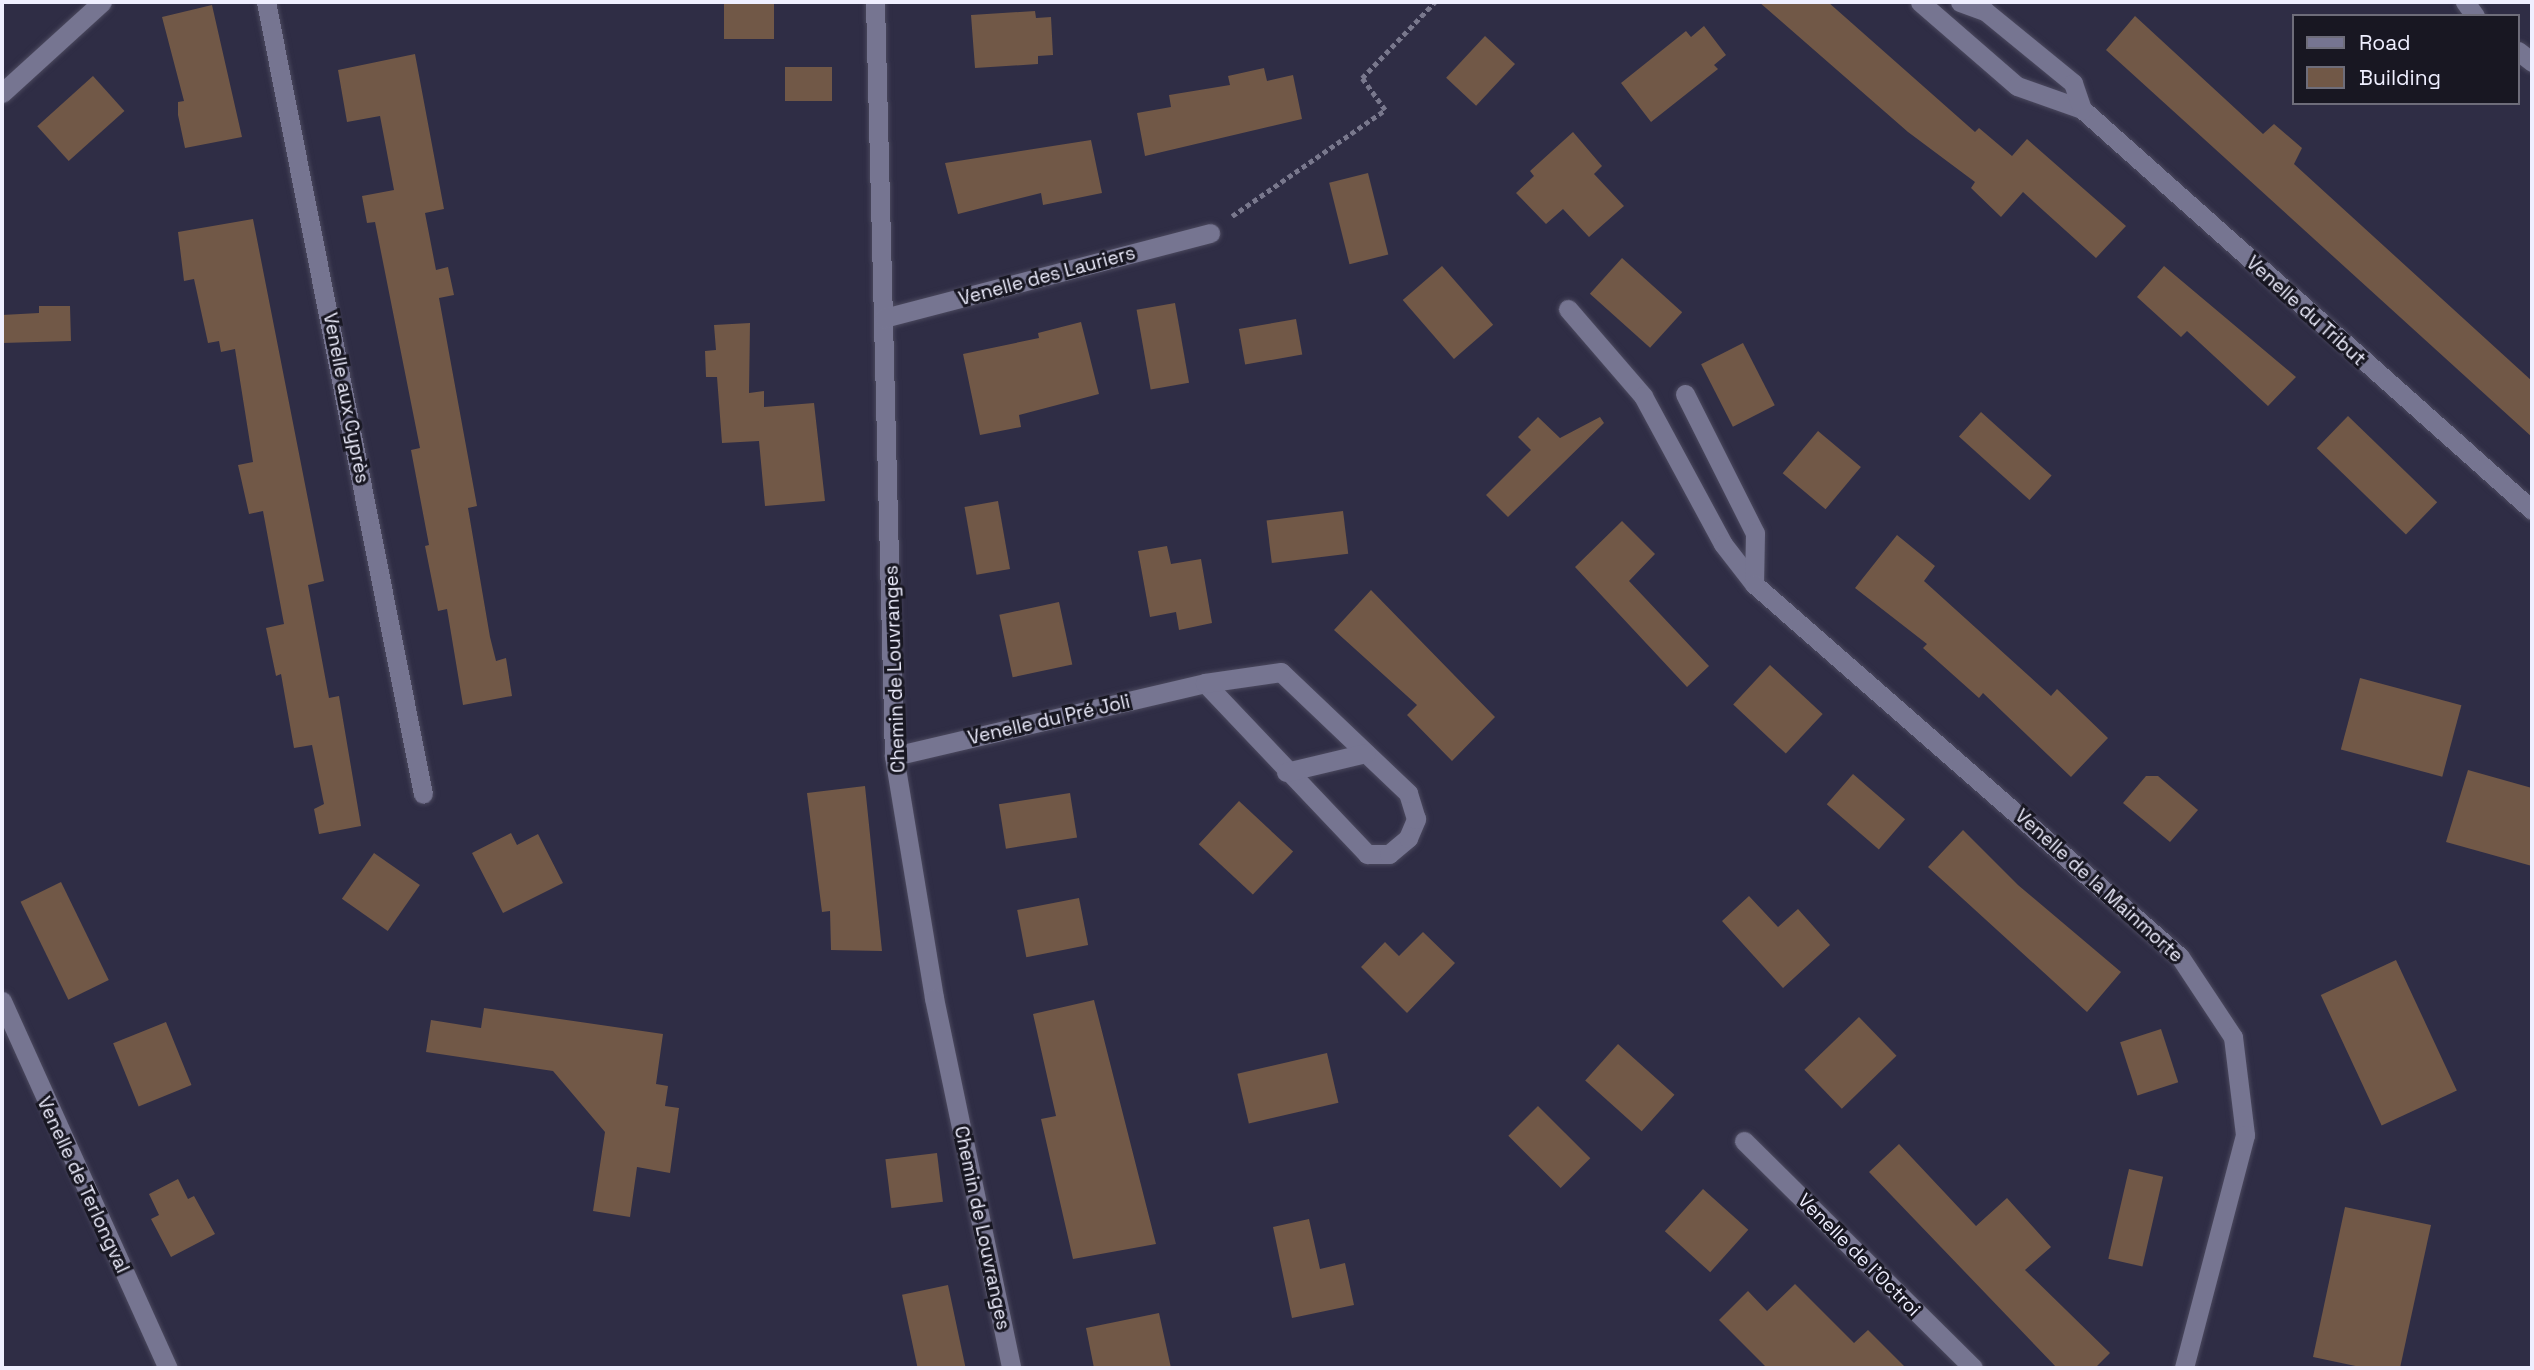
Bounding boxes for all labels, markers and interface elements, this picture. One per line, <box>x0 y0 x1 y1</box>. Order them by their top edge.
legend <box>2292 14 2520 105</box>
text: Road <box>2359 29 2411 56</box>
text: Building <box>2359 64 2441 91</box>
street label: Venelle des Lauriers <box>956 241 1138 311</box>
street label: Venelle du Tribut <box>2241 251 2371 371</box>
street label: Venelle aux Cyprès <box>318 311 374 485</box>
street label: Chemin de Louvranges <box>880 565 910 773</box>
street label: Venelle du Pré Joli <box>966 690 1132 750</box>
street label: Venelle de la Mainmorte <box>2010 805 2188 967</box>
street label: Venelle de Terlongval <box>32 1093 134 1277</box>
street label: Chemin de Louvranges <box>949 1124 1015 1332</box>
street label: Venelle de l'Octroi <box>1793 1189 1925 1321</box>

